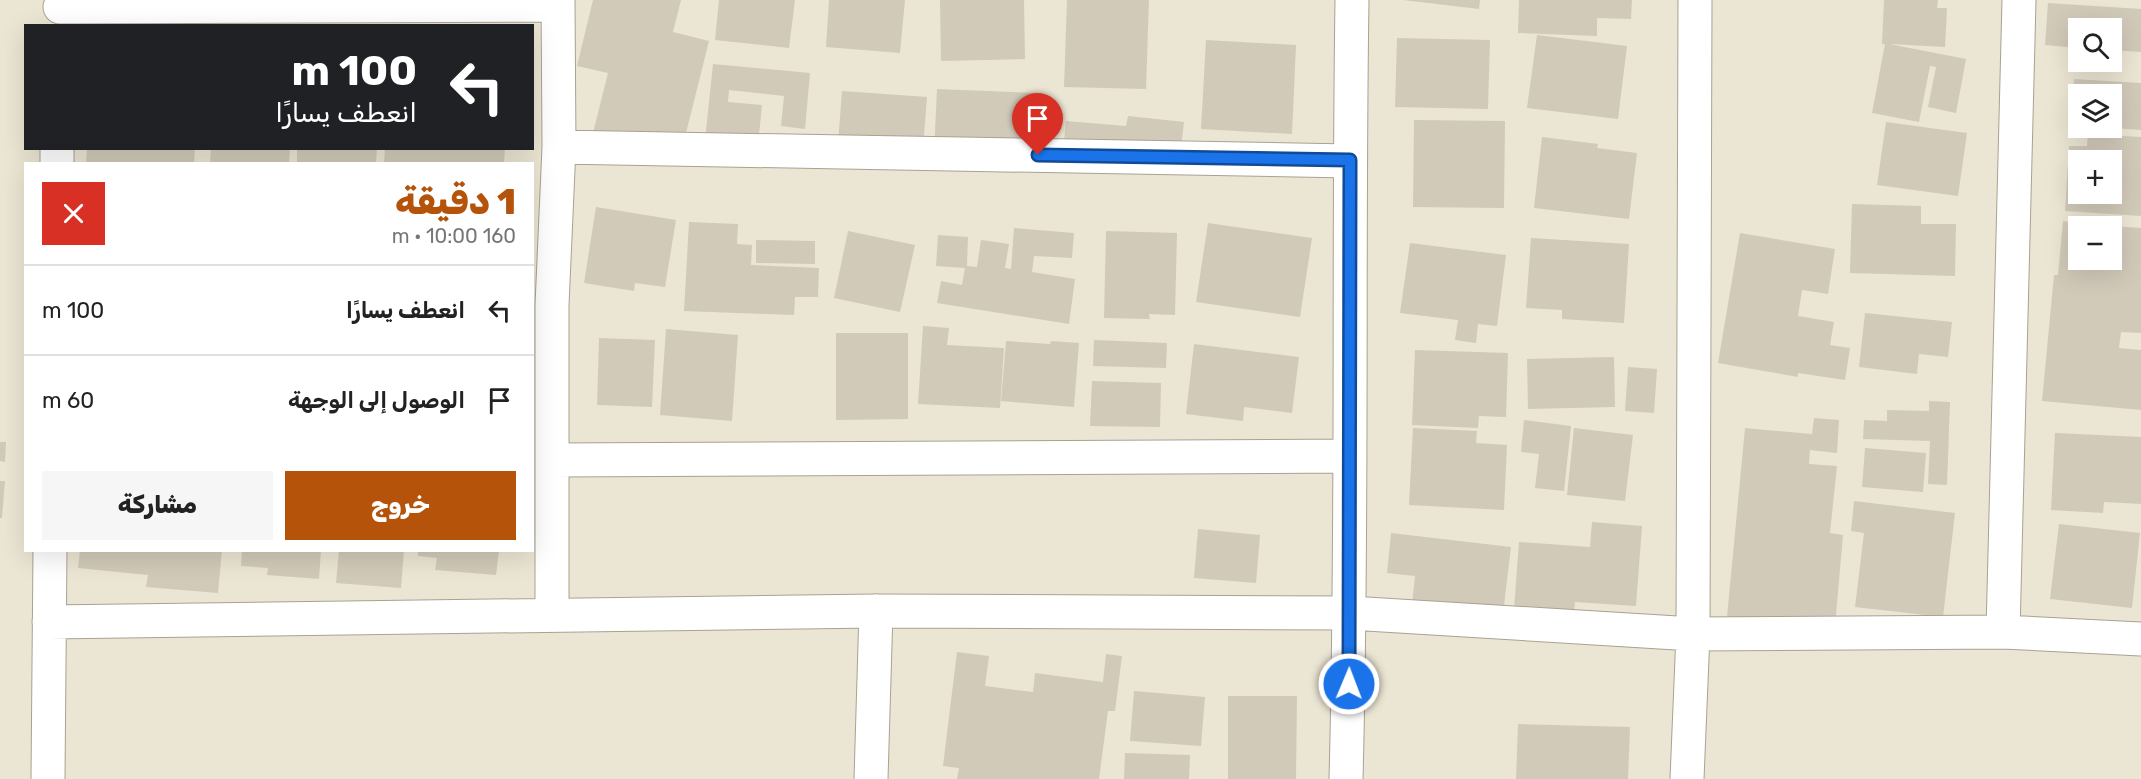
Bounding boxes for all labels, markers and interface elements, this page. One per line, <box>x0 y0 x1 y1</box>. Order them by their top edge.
map controls <box>2068 18 2122 270</box>
button: search <box>2068 18 2122 72</box>
text: 100 m <box>292 46 417 96</box>
icon: left <box>438 48 516 126</box>
button: layers <box>2068 84 2122 138</box>
pin <box>1012 93 1063 155</box>
text: انعطف يسارًا <box>275 97 417 129</box>
icon: arrive <box>1021 102 1054 135</box>
button: + <box>2068 150 2122 204</box>
text: 1 دقيقة <box>395 180 516 223</box>
button: close <box>42 182 105 245</box>
button: − <box>2068 216 2122 270</box>
text: 160 m · 10:00 <box>392 224 516 248</box>
icon: left <box>483 294 516 327</box>
text: 100 m <box>42 297 104 324</box>
text: انعطف يسارًا <box>346 297 465 324</box>
icon: arrive <box>483 384 516 417</box>
text: 60 m <box>42 387 94 414</box>
text: الوصول إلى الوجهة <box>288 387 465 414</box>
button: مشاركة <box>42 471 273 540</box>
button: خروج <box>285 471 516 540</box>
position arrow <box>1317 652 1381 716</box>

